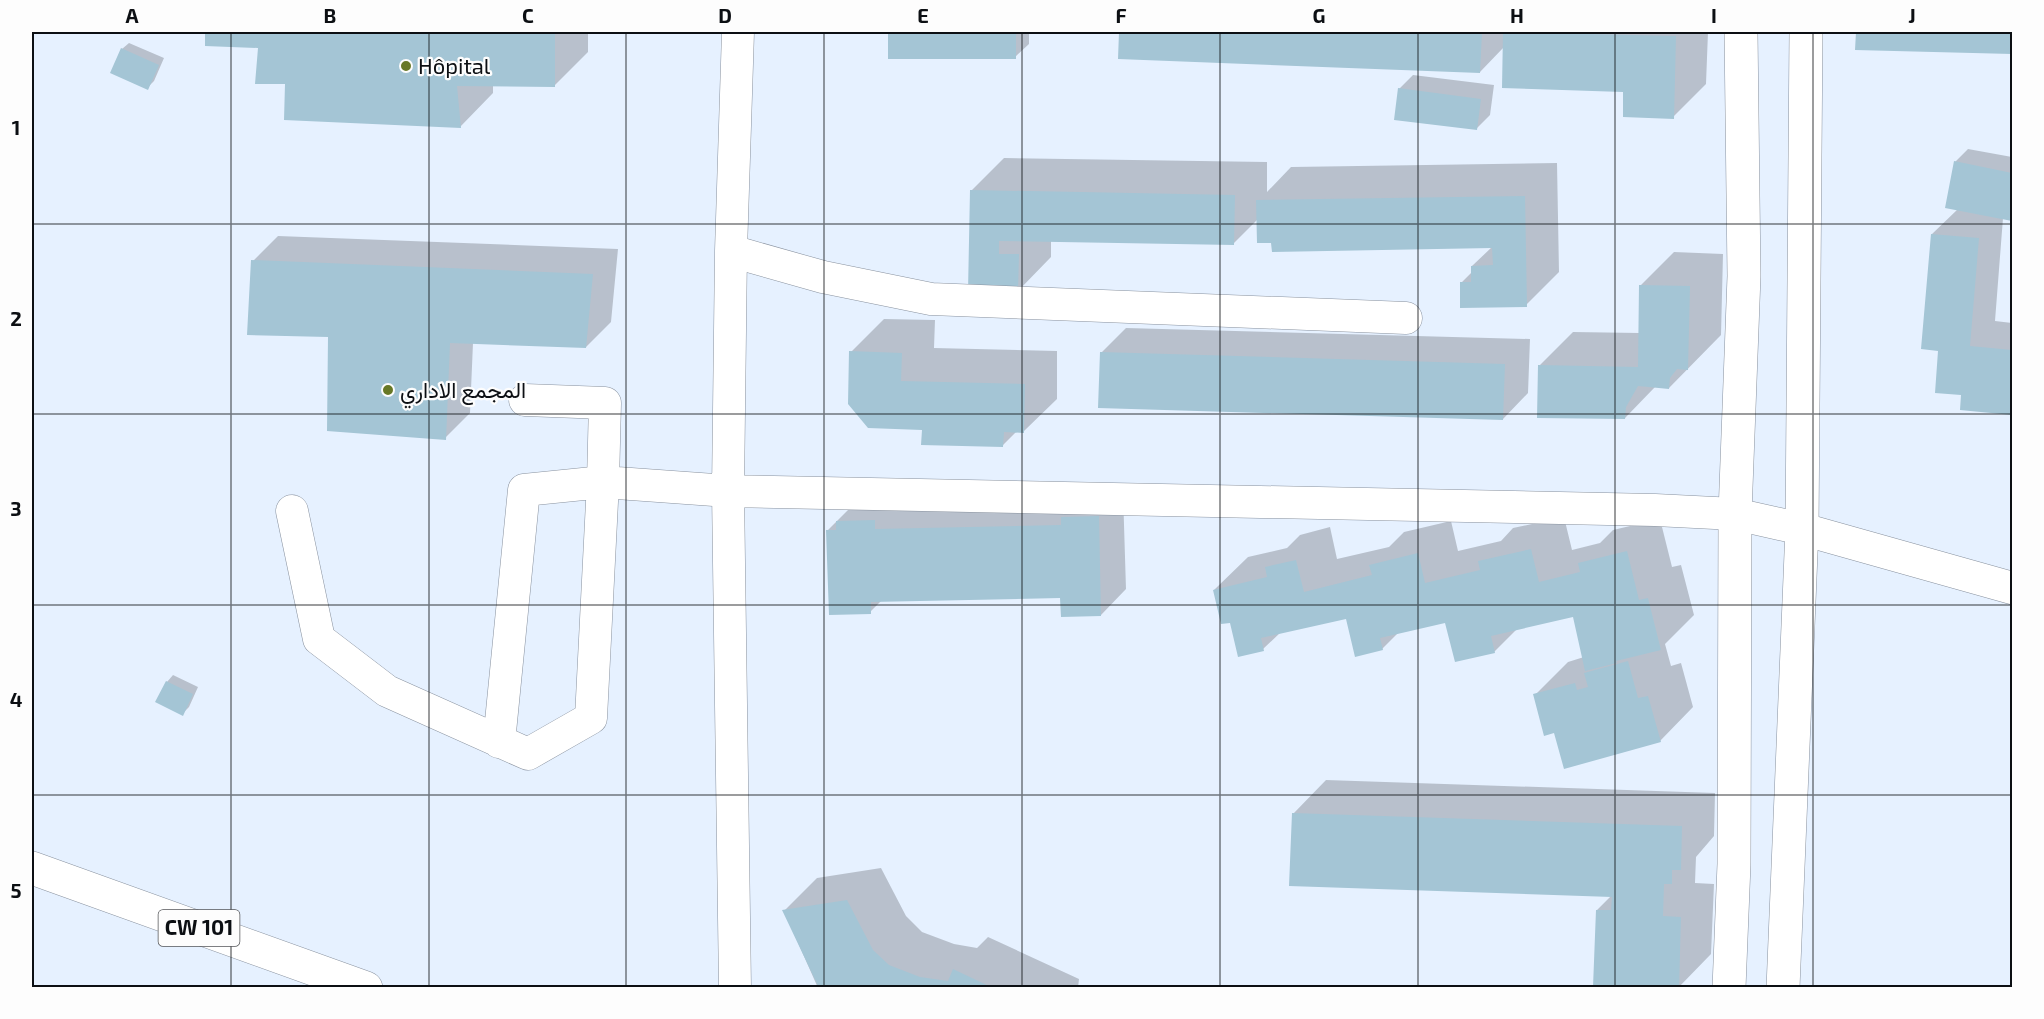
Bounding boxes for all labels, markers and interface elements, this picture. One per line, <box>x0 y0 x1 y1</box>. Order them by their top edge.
text: A <box>125 3 139 27</box>
text: B <box>324 3 336 27</box>
text: C <box>522 3 534 27</box>
text: D <box>718 3 732 27</box>
text: E <box>917 3 929 27</box>
text: F <box>1115 3 1127 27</box>
text: G <box>1313 3 1325 27</box>
text: H <box>1510 3 1524 27</box>
text: I <box>1711 3 1717 27</box>
text: J <box>1908 3 1916 27</box>
place label: Hôpital <box>418 52 491 78</box>
marker: Hôpital <box>399 59 413 73</box>
text: 1 <box>12 115 20 139</box>
text: 2 <box>10 306 22 330</box>
place label: المجمع الاداري <box>400 376 526 409</box>
marker: المجمع الاداري <box>381 383 395 397</box>
text: 3 <box>10 496 22 520</box>
text: 4 <box>10 687 23 711</box>
text: 5 <box>10 878 22 902</box>
road number: CW 101 <box>158 910 240 946</box>

